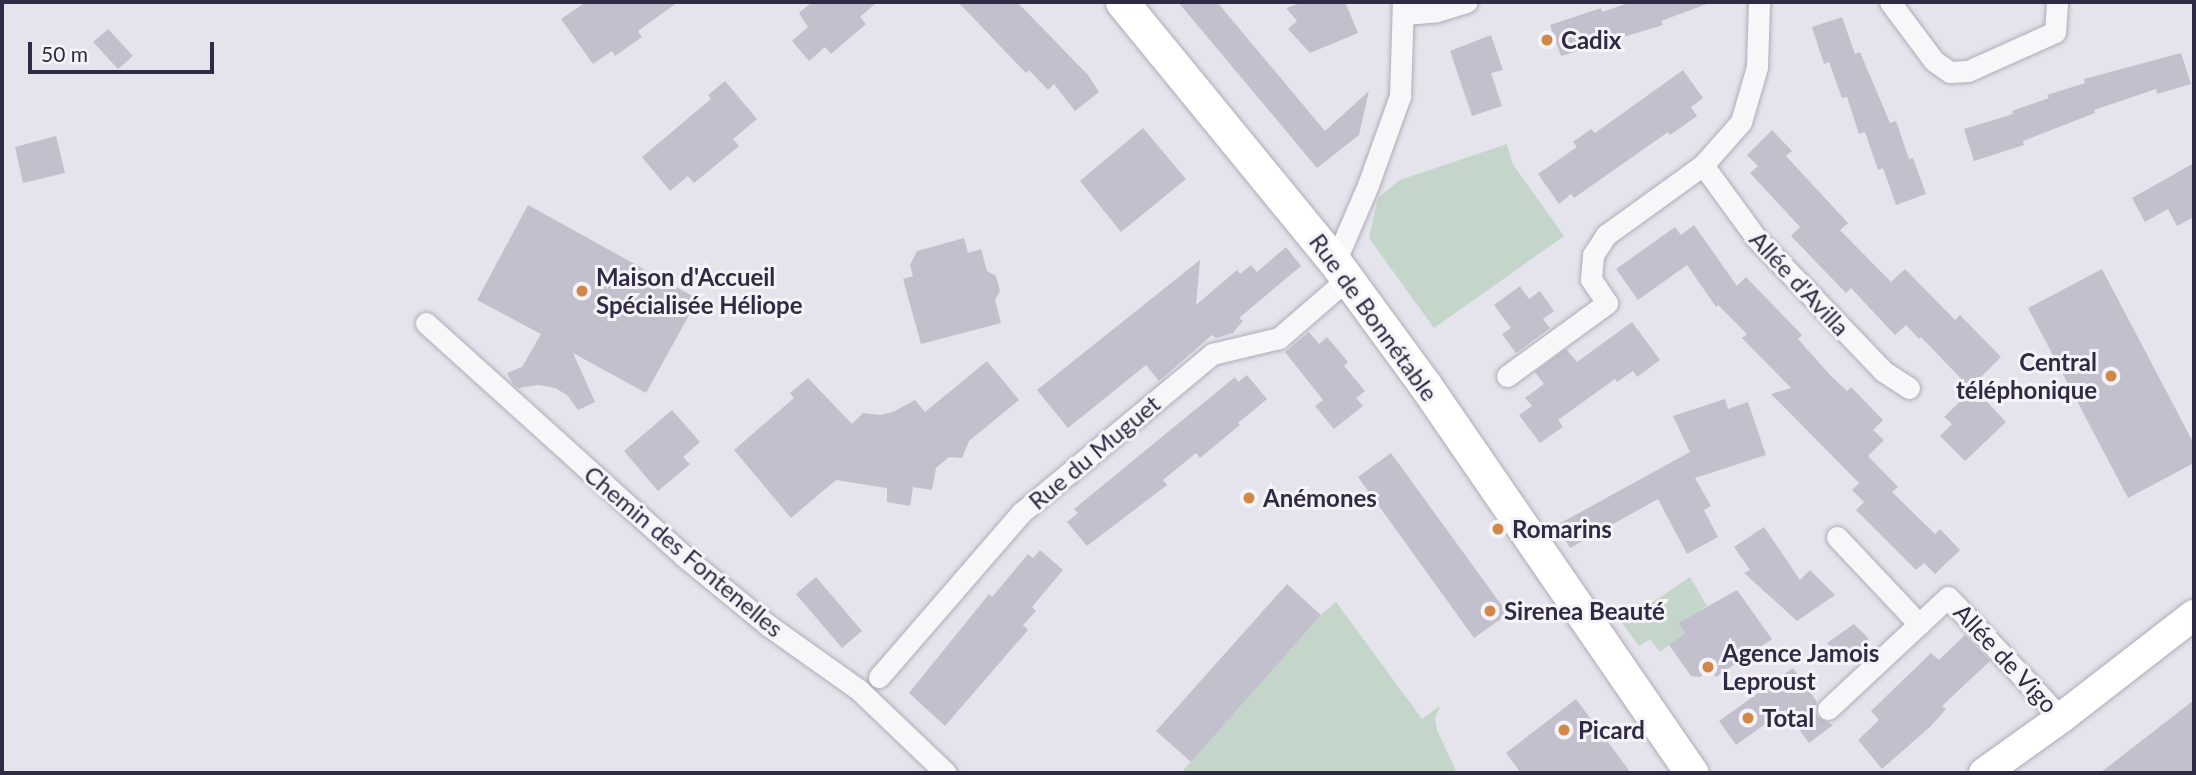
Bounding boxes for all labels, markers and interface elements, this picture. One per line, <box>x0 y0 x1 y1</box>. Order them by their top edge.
place label: Cadix <box>1561 26 1621 54</box>
scale bar <box>32 28 217 72</box>
marker: Cadix <box>1539 32 1555 48</box>
text: 50 m <box>41 41 88 66</box>
street label: Allée d'Avilla <box>1744 225 1856 341</box>
street label: Rue de Bonnétable <box>1304 228 1444 406</box>
place label: Maison d'Accueil Spécialisée Héliope <box>596 263 803 319</box>
marker: Maison d'Accueil Spécialisée Héliope <box>574 283 590 299</box>
place label: Central téléphonique <box>1956 348 2097 404</box>
marker: Central téléphonique <box>2103 368 2119 384</box>
street label: Rue du Muguet <box>1023 389 1165 515</box>
street label: Chemin des Fontenelles <box>579 459 789 643</box>
place label: Anémones <box>1263 484 1377 512</box>
marker: Anémones <box>1241 490 1257 506</box>
place label: Romarins <box>1512 515 1612 543</box>
marker: Romarins <box>1490 521 1506 537</box>
place label: Sirenea Beauté <box>1504 597 1665 625</box>
street label: Allée de Vigo <box>1948 597 2064 719</box>
marker: Sirenea Beauté <box>1482 603 1498 619</box>
place label: Agence Jamois Leproust <box>1722 639 1880 695</box>
marker: Agence Jamois Leproust <box>1700 659 1716 675</box>
place label: Total <box>1762 704 1814 732</box>
marker: Total <box>1740 710 1756 726</box>
place label: Picard <box>1578 716 1645 744</box>
marker: Picard <box>1556 722 1572 738</box>

